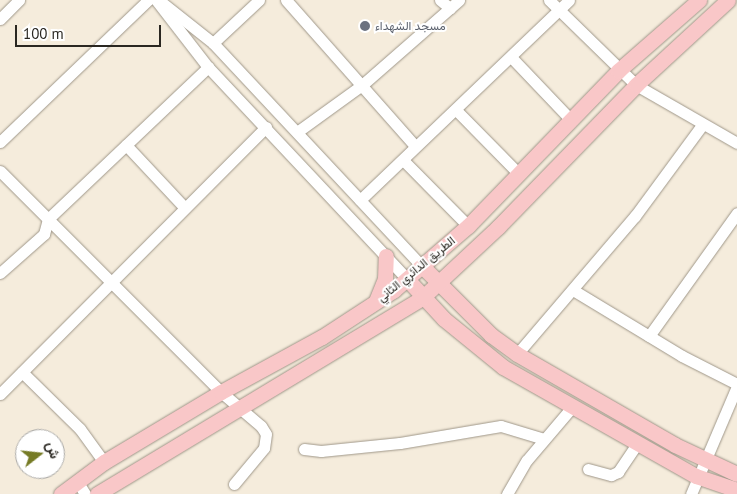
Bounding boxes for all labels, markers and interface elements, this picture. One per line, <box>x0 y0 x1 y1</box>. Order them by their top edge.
scale bar <box>18 15 164 47</box>
place label: مسجد الشهداء <box>375 19 446 33</box>
marker: مسجد الشهداء <box>359 20 371 32</box>
text: 100 m <box>23 24 64 43</box>
street label: الطريق الدائري الثاني <box>374 233 458 305</box>
north arrow <box>15 429 65 479</box>
text: ش <box>42 440 64 461</box>

